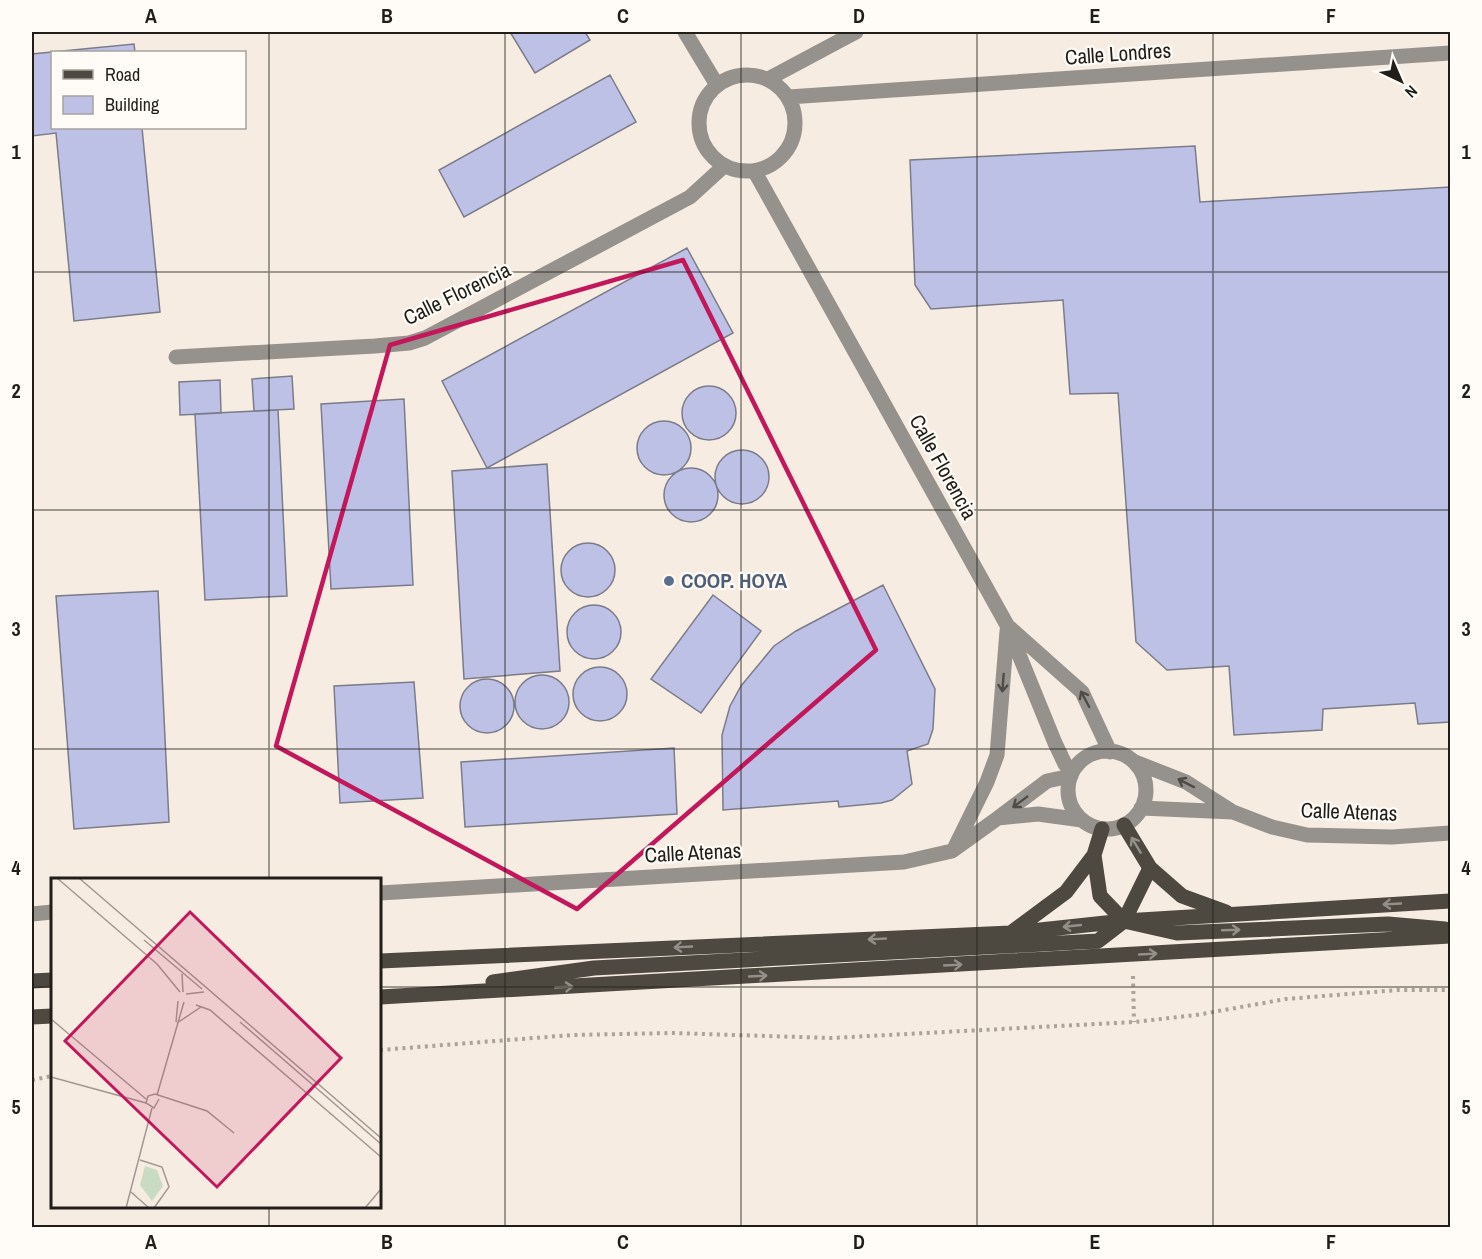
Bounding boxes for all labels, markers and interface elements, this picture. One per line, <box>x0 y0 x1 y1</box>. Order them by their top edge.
text: A <box>145 2 157 29</box>
text: B <box>381 2 393 29</box>
text: C <box>617 2 629 29</box>
text: D <box>853 2 865 29</box>
text: E <box>1090 2 1101 29</box>
text: F <box>1326 2 1336 29</box>
street label: Calle Londres <box>1064 35 1172 72</box>
legend <box>51 51 246 129</box>
north arrow <box>1371 51 1431 111</box>
text: Road <box>105 62 140 87</box>
text: N <box>1400 81 1422 103</box>
text: Building <box>105 92 160 117</box>
text: 1 <box>11 138 21 165</box>
text: 1 <box>1461 138 1471 165</box>
street label: Calle Florencia <box>398 255 516 332</box>
text: 2 <box>11 377 21 404</box>
text: 2 <box>1461 377 1471 404</box>
street label: Calle Florencia <box>903 409 984 525</box>
place label: COOP. HOYA <box>681 566 788 595</box>
marker: COOP. HOYA <box>662 574 676 588</box>
text: 3 <box>11 615 21 642</box>
text: 3 <box>1461 615 1471 642</box>
one-way arrow <box>997 673 1008 693</box>
one-way arrow <box>1079 691 1091 708</box>
one-way arrow <box>1178 777 1195 789</box>
one-way arrow <box>1012 795 1028 808</box>
street label: Calle Atenas <box>1300 795 1398 828</box>
street label: Calle Atenas <box>644 835 742 870</box>
one-way arrow <box>1130 837 1142 854</box>
text: 4 <box>11 854 21 881</box>
text: 4 <box>1461 854 1471 881</box>
inset map <box>51 878 381 1208</box>
one-way arrow <box>1383 899 1403 910</box>
one-way arrow <box>1062 921 1082 932</box>
one-way arrow <box>1221 925 1241 936</box>
one-way arrow <box>868 933 888 944</box>
one-way arrow <box>673 942 693 953</box>
one-way arrow <box>1137 948 1157 959</box>
one-way arrow <box>943 959 963 970</box>
one-way arrow <box>748 970 768 981</box>
one-way arrow <box>553 981 573 992</box>
text: 5 <box>11 1093 21 1120</box>
text: 5 <box>1461 1093 1471 1120</box>
text: A <box>145 1228 157 1255</box>
text: B <box>381 1228 393 1255</box>
text: C <box>617 1228 629 1255</box>
text: D <box>853 1228 865 1255</box>
text: E <box>1090 1228 1101 1255</box>
text: F <box>1326 1228 1336 1255</box>

